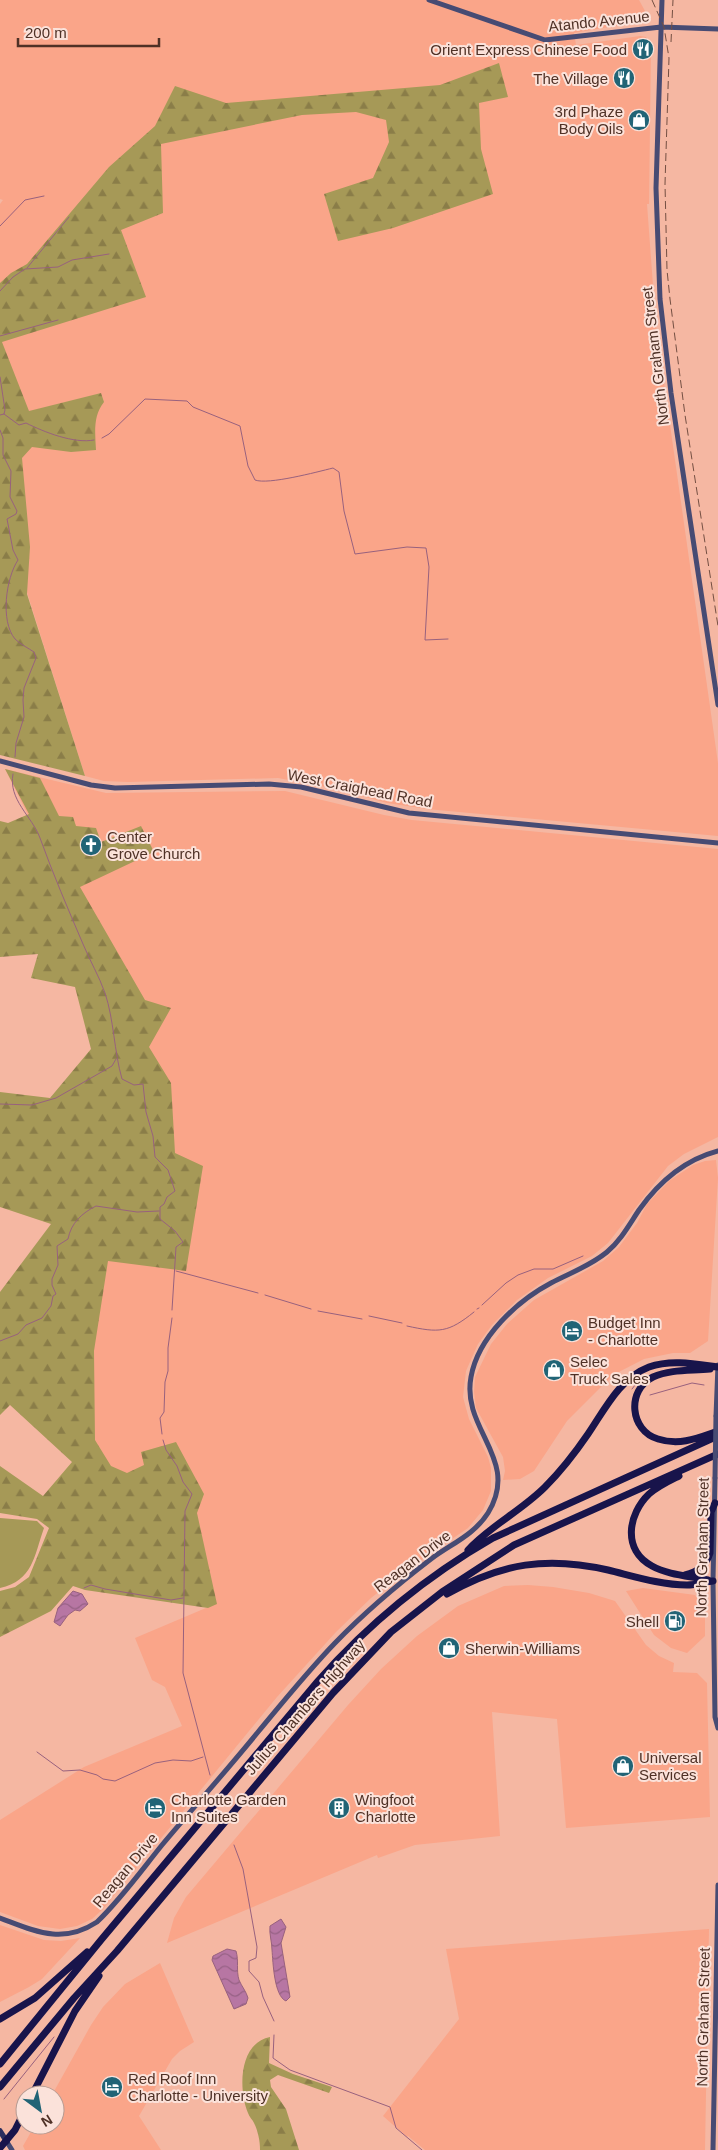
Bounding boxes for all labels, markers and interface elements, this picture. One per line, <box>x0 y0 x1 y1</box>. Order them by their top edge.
street label: Atando Avenue <box>548 7 650 35</box>
scale bar <box>18 15 159 47</box>
text: 200 m <box>25 24 67 41</box>
restaurant icon: Orient Express Chinese Food <box>631 37 655 61</box>
place label: Orient Express Chinese Food <box>430 41 627 58</box>
restaurant icon: The Village <box>612 66 636 90</box>
place label: The Village <box>533 70 608 87</box>
place label: 3rd Phaze Body Oils <box>555 103 623 137</box>
shop icon: 3rd Phaze Body Oils <box>627 108 651 132</box>
street label: North Graham Street <box>638 285 672 426</box>
street label: West Craighead Road <box>286 766 434 810</box>
place label: Center Grove Church <box>107 828 200 862</box>
church icon: Center Grove Church <box>79 833 103 857</box>
place label: Budget Inn - Charlotte <box>588 1314 661 1348</box>
hotel icon: Budget Inn - Charlotte <box>560 1319 584 1343</box>
place label: Selec Truck Sales <box>570 1353 649 1387</box>
shop icon: Selec Truck Sales <box>542 1358 566 1382</box>
street label: North Graham Street <box>692 1476 712 1617</box>
street label: Reagan Drive <box>370 1527 454 1595</box>
fuel station icon: Shell <box>663 1609 687 1633</box>
place label: Shell <box>626 1613 659 1630</box>
street label: Julius Chambers Highway <box>242 1636 369 1778</box>
shop icon: Sherwin-Williams <box>437 1636 461 1660</box>
place label: Sherwin-Williams <box>465 1640 580 1657</box>
place label: Universal Services <box>639 1749 702 1783</box>
shop icon: Universal Services <box>611 1754 635 1778</box>
place label: Charlotte Garden Inn Suites <box>171 1791 286 1825</box>
place label: Wingfoot Charlotte <box>355 1791 416 1825</box>
hotel icon: Charlotte Garden Inn Suites <box>143 1796 167 1820</box>
building icon: Wingfoot Charlotte <box>327 1796 351 1820</box>
street label: Reagan Drive <box>89 1829 161 1911</box>
street label: North Graham Street <box>693 1946 713 2087</box>
place label: Red Roof Inn Charlotte - University <box>128 2070 269 2104</box>
hotel icon: Red Roof Inn Charlotte - University <box>100 2075 124 2099</box>
north arrow <box>15 2085 65 2135</box>
text: N <box>38 2112 55 2130</box>

